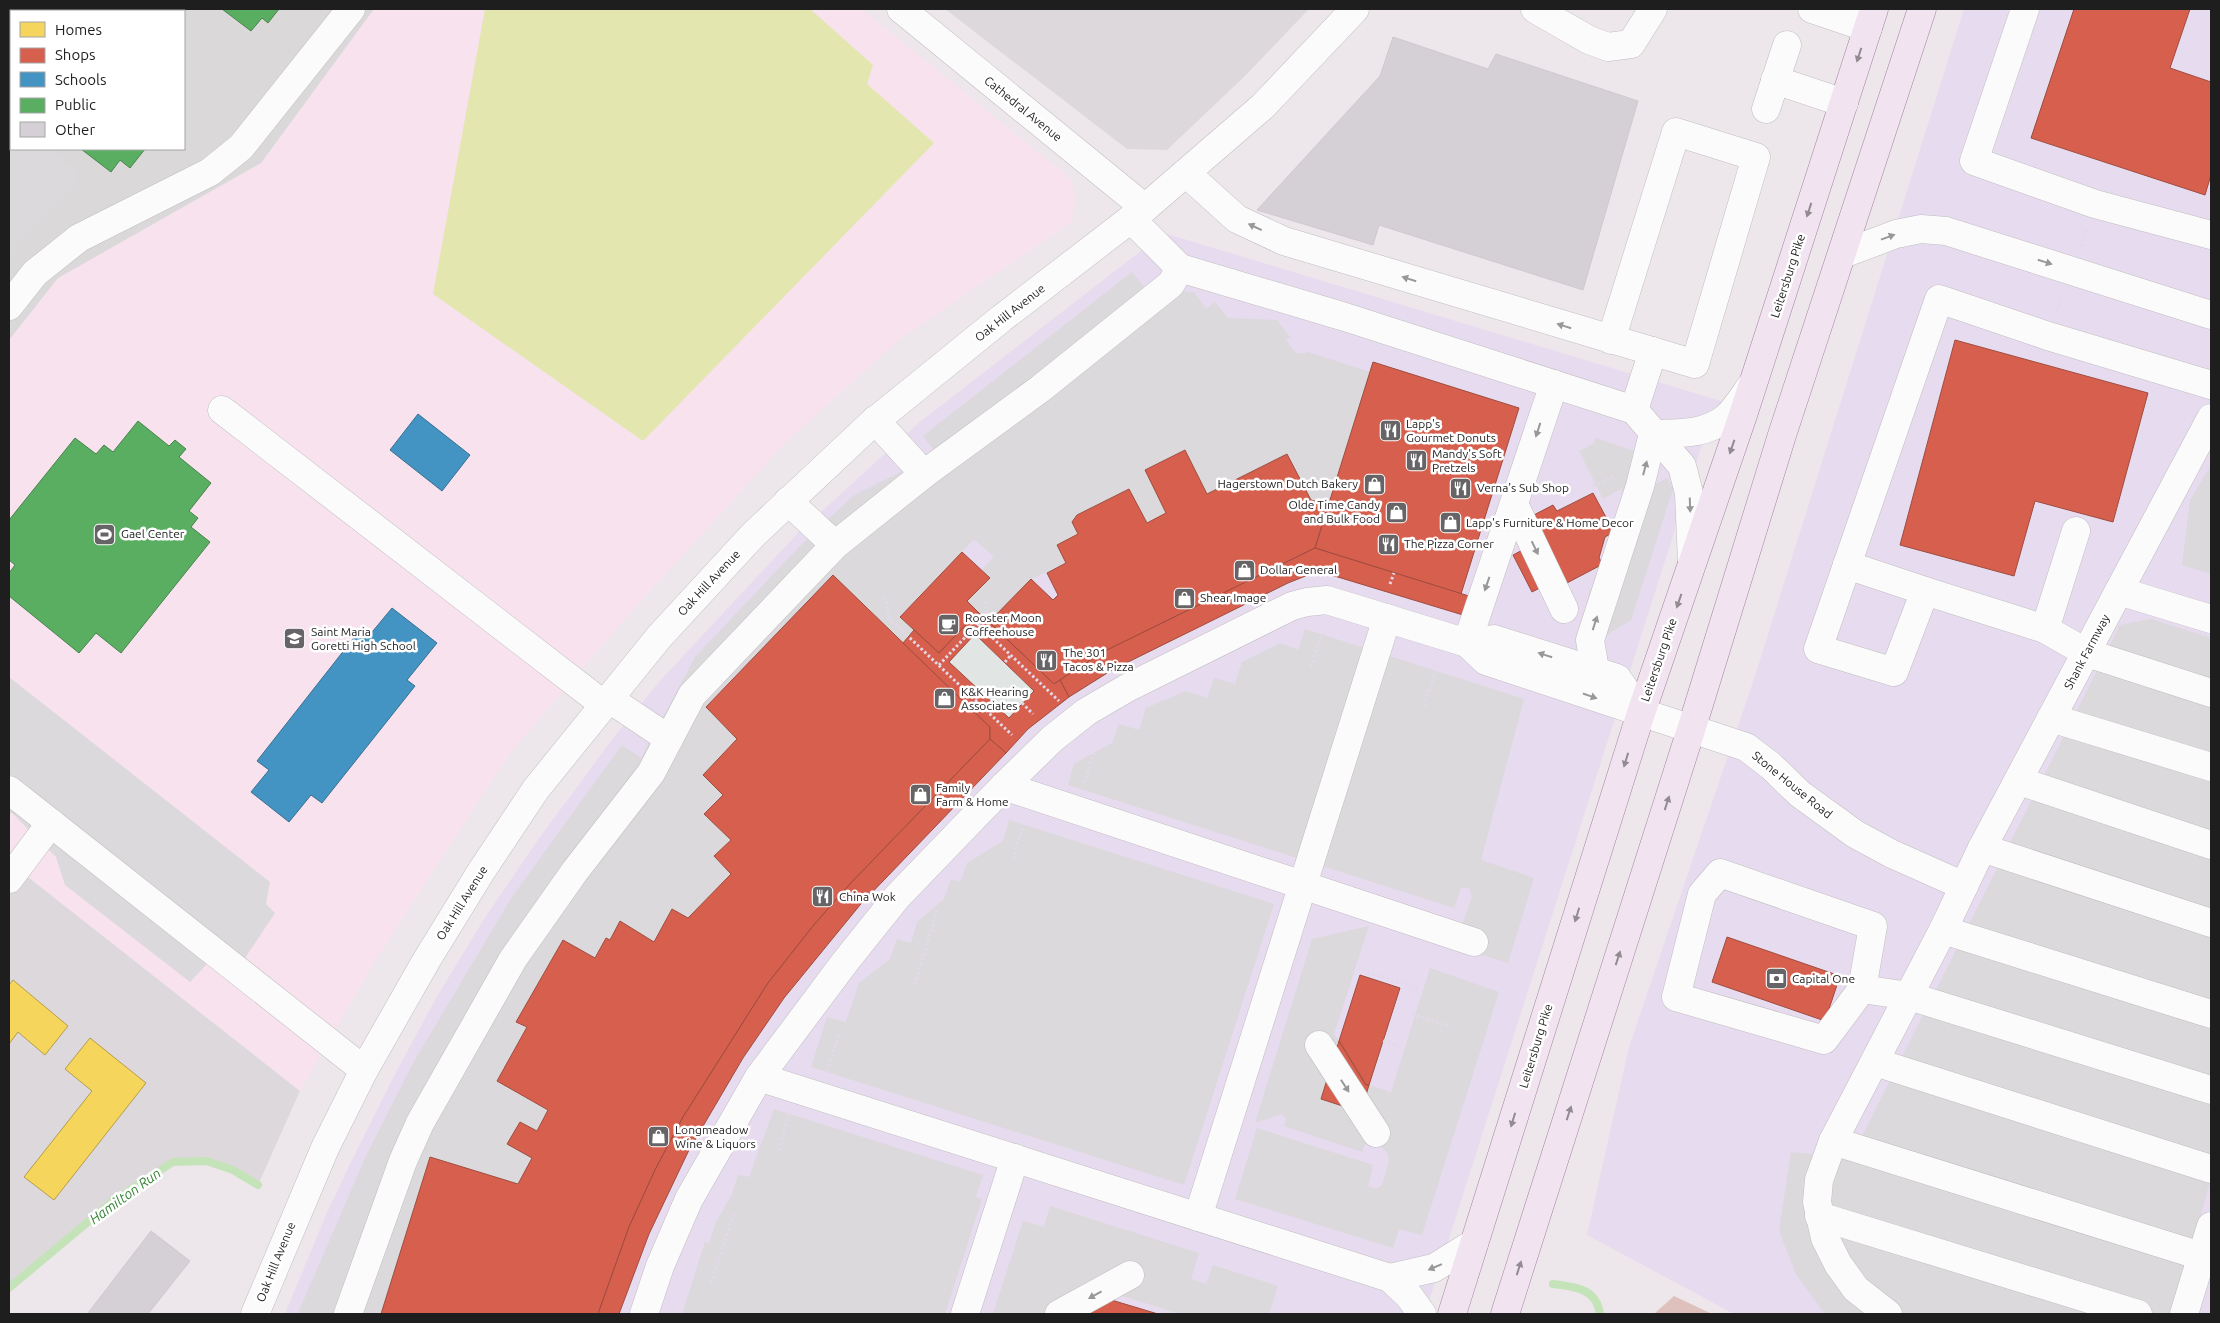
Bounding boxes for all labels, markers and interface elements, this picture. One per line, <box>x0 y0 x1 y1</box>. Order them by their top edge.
legend <box>10 10 185 150</box>
text: Homes <box>55 21 102 38</box>
text: Shops <box>55 46 96 63</box>
one-way arrow <box>1855 48 1863 63</box>
text: Schools <box>55 71 106 88</box>
street label: Cathedral Avenue <box>982 73 1065 144</box>
text: Public <box>55 96 96 113</box>
text: Other <box>55 121 95 138</box>
one-way arrow <box>1805 202 1812 217</box>
one-way arrow <box>1248 223 1262 231</box>
street label: Leitersburg Pike <box>1768 232 1807 319</box>
one-way arrow <box>1881 233 1896 241</box>
one-way arrow <box>2037 259 2052 266</box>
one-way arrow <box>1401 274 1416 282</box>
street label: Oak Hill Avenue <box>972 281 1047 344</box>
one-way arrow <box>1557 321 1572 329</box>
place label: Lapp's Gourmet Donuts <box>1406 417 1496 444</box>
restaurant icon: Lapp's Gourmet Donuts <box>1378 419 1402 443</box>
one-way arrow <box>1534 423 1542 438</box>
one-way arrow <box>1727 440 1735 455</box>
place label: Mandy's Soft Pretzels <box>1432 447 1502 474</box>
restaurant icon: Mandy's Soft Pretzels <box>1404 449 1428 473</box>
one-way arrow <box>1641 461 1649 476</box>
shop icon: Hagerstown Dutch Bakery <box>1362 472 1386 496</box>
restaurant icon: Verna's Sub Shop <box>1449 476 1473 500</box>
place label: Hagerstown Dutch Bakery <box>1218 477 1358 490</box>
place label: Verna's Sub Shop <box>1477 481 1569 494</box>
place label: Olde Time Candy and Bulk Food <box>1288 498 1380 525</box>
one-way arrow <box>1686 498 1694 514</box>
shop icon: Olde Time Candy and Bulk Food <box>1384 500 1408 524</box>
shop icon: Lapp's Furniture & Home Decor <box>1438 511 1462 535</box>
place label: Lapp's Furniture & Home Decor <box>1466 516 1634 529</box>
sports icon: Gael Center <box>93 522 117 546</box>
place label: Gael Center <box>121 527 185 540</box>
restaurant icon: The Pizza Corner <box>1376 532 1400 556</box>
place label: The Pizza Corner <box>1404 537 1494 550</box>
one-way arrow <box>1531 541 1539 555</box>
street label: Oak Hill Avenue <box>675 547 742 618</box>
shop icon: Dollar General <box>1232 558 1256 582</box>
place label: Dollar General <box>1260 563 1337 576</box>
one-way arrow <box>1483 577 1491 592</box>
shop icon: Shear Image <box>1172 586 1196 610</box>
place label: Shear Image <box>1200 591 1266 604</box>
one-way arrow <box>1675 594 1683 609</box>
place label: Rooster Moon Coffeehouse <box>965 611 1042 638</box>
street label: Shank Farmway <box>2061 612 2112 692</box>
cafe icon: Rooster Moon Coffeehouse <box>937 613 961 637</box>
one-way arrow <box>1592 615 1600 630</box>
street label: Leitersburg Pike <box>1638 616 1679 703</box>
place label: Saint Maria Goretti High School <box>311 625 416 652</box>
school or university icon: Saint Maria Goretti High School <box>283 627 307 651</box>
place label: The 301 Tacos & Pizza <box>1063 646 1134 673</box>
restaurant icon: The 301 Tacos & Pizza <box>1035 648 1059 672</box>
one-way arrow <box>1537 650 1552 658</box>
place label: K&K Hearing Associates <box>961 685 1029 712</box>
shop icon: K&K Hearing Associates <box>933 687 957 711</box>
one-way arrow <box>1582 693 1597 701</box>
street label: Stone House Road <box>1750 749 1835 821</box>
one-way arrow <box>1622 753 1630 768</box>
place label: Family Farm & Home <box>936 781 1009 808</box>
shop icon: Family Farm & Home <box>908 783 932 807</box>
one-way arrow <box>1664 796 1672 811</box>
street label: Oak Hill Avenue <box>434 863 490 942</box>
restaurant icon: China Wok <box>811 885 835 909</box>
place label: China Wok <box>839 890 896 903</box>
one-way arrow <box>1573 908 1581 923</box>
one-way arrow <box>1614 950 1622 965</box>
bank icon: Capital One <box>1764 967 1788 991</box>
place label: Capital One <box>1792 972 1855 985</box>
street label: Leitersburg Pike <box>1517 1002 1555 1090</box>
one-way arrow <box>1341 1079 1350 1093</box>
one-way arrow <box>1565 1105 1573 1120</box>
one-way arrow <box>1509 1113 1517 1128</box>
place label: Longmeadow Wine & Liquors <box>675 1123 756 1150</box>
shop icon: Longmeadow Wine & Liquors <box>647 1125 671 1149</box>
water label: Hamilton Run <box>86 1165 164 1227</box>
street label: Oak Hill Avenue <box>254 1220 297 1304</box>
one-way arrow <box>1516 1260 1524 1275</box>
one-way arrow <box>1428 1264 1442 1272</box>
one-way arrow <box>1087 1291 1102 1299</box>

